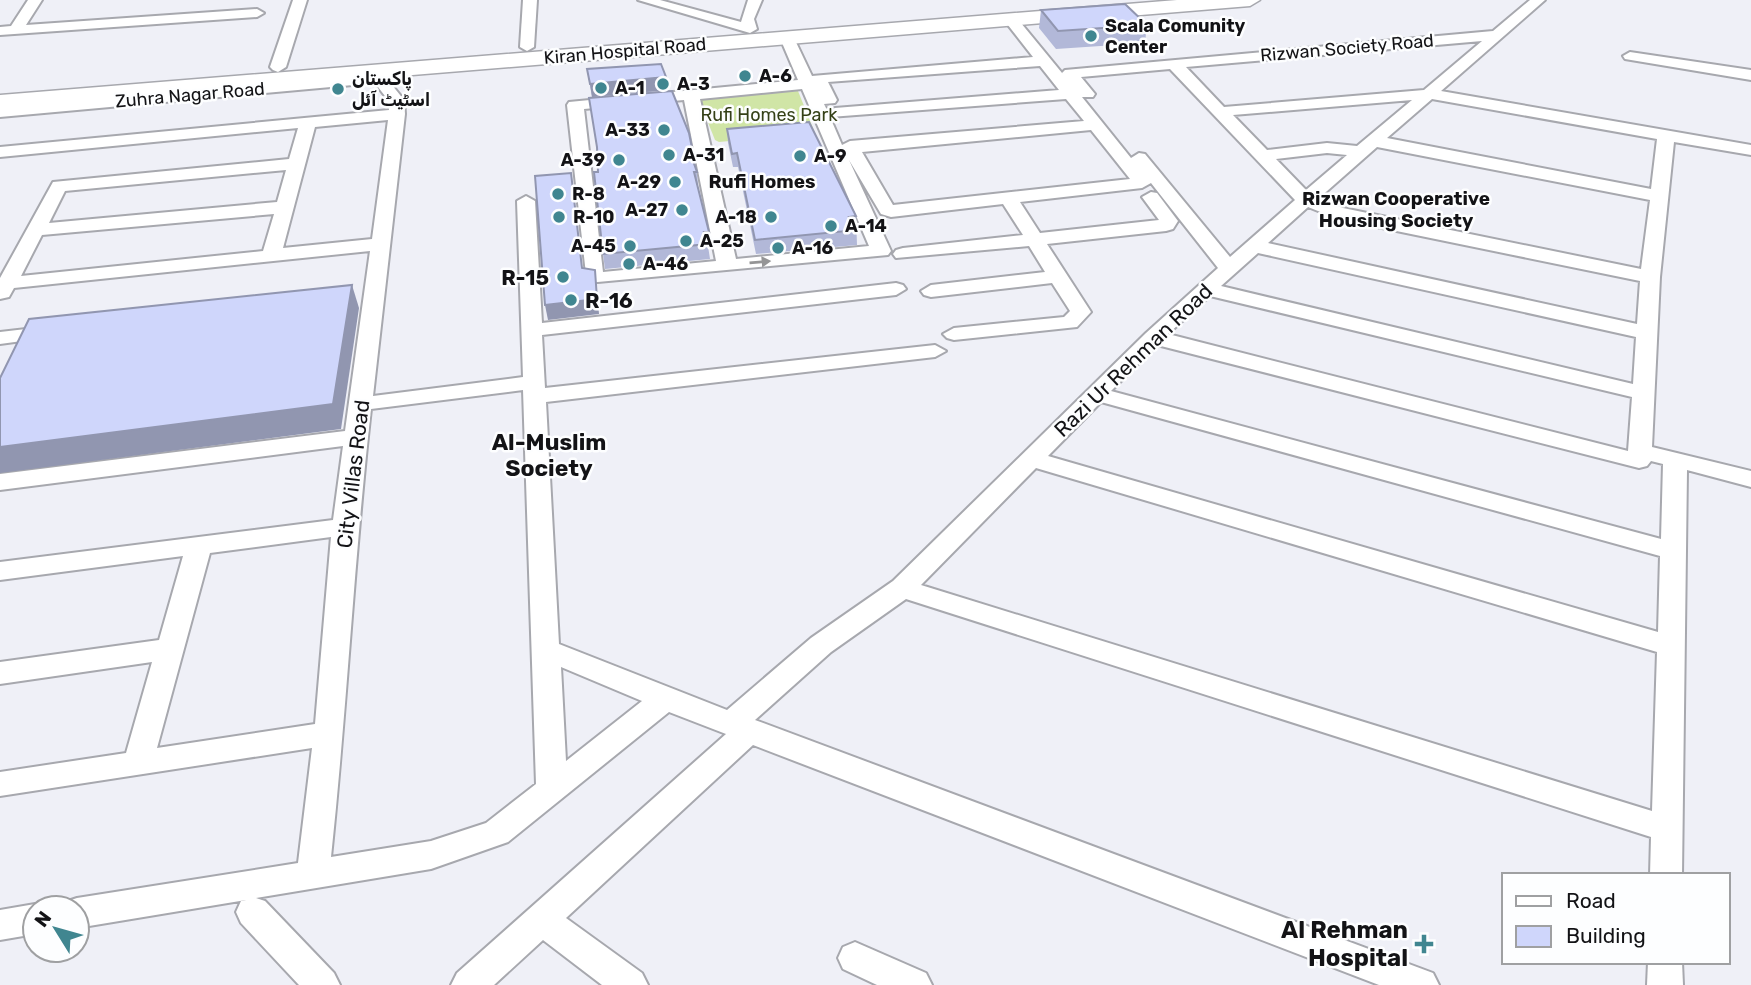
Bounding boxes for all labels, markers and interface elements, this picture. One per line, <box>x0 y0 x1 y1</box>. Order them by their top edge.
place label: Scala Comunity Center <box>1105 15 1246 58</box>
marker: Scala Comunity Center <box>1083 28 1099 44</box>
street label: Rizwan Society Road <box>1259 29 1435 67</box>
street label: Kiran Hospital Road <box>543 33 707 69</box>
place label: A-6 <box>759 65 792 87</box>
place label: پاکستان اسٹیٹ آئل <box>352 68 430 111</box>
marker: A-6 <box>737 68 753 84</box>
place label: A-3 <box>677 73 710 95</box>
marker: A-3 <box>655 76 671 92</box>
place label: A-1 <box>615 77 645 99</box>
street label: Zuhra Nagar Road <box>114 78 266 112</box>
marker: A-1 <box>593 80 609 96</box>
marker: پاکستان اسٹیٹ آئل <box>330 81 346 97</box>
park label: Rufi Homes Park <box>700 104 838 126</box>
place label: A-33 <box>605 119 650 141</box>
marker: A-33 <box>656 122 672 138</box>
place label: A-31 <box>683 144 725 166</box>
place label: A-9 <box>814 145 847 167</box>
marker: A-31 <box>661 147 677 163</box>
marker: A-9 <box>792 148 808 164</box>
place label: A-39 <box>561 149 605 171</box>
marker: A-39 <box>611 152 627 168</box>
district label: Rufi Homes <box>708 170 816 193</box>
place label: A-29 <box>617 171 661 193</box>
marker: A-29 <box>667 174 683 190</box>
place label: R-8 <box>572 183 605 205</box>
marker: R-8 <box>550 186 566 202</box>
district label: Rizwan Cooperative Housing Society <box>1302 187 1490 232</box>
place label: A-27 <box>625 199 668 221</box>
marker: A-27 <box>674 202 690 218</box>
place label: R-10 <box>573 206 615 228</box>
place label: A-18 <box>715 206 757 228</box>
marker: R-10 <box>551 209 567 225</box>
marker: A-18 <box>763 209 779 225</box>
place label: A-14 <box>845 215 887 237</box>
marker: A-14 <box>823 218 839 234</box>
place label: A-25 <box>700 230 744 252</box>
marker: A-25 <box>678 233 694 249</box>
place label: A-45 <box>571 235 616 257</box>
place label: A-16 <box>792 237 834 259</box>
marker: A-45 <box>622 238 638 254</box>
marker: A-16 <box>770 240 786 256</box>
place label: A-46 <box>643 253 688 275</box>
marker: A-46 <box>621 256 637 272</box>
one-way arrow <box>749 256 771 267</box>
place label: R-15 <box>501 265 549 290</box>
marker: R-15 <box>555 269 571 285</box>
street label: Razi Ur Rehman Road <box>1049 278 1217 442</box>
place label: R-16 <box>585 288 633 313</box>
marker: R-16 <box>563 292 579 308</box>
street label: City Villas Road <box>332 398 374 550</box>
district label: Al-Muslim Society <box>492 428 606 482</box>
legend <box>1502 873 1730 964</box>
text: Road <box>1566 888 1616 913</box>
north arrow <box>21 894 91 964</box>
text: N <box>30 907 56 931</box>
place label: Al Rehman Hospital <box>1281 916 1408 972</box>
text: Building <box>1566 923 1646 948</box>
marker: Al Rehman Hospital <box>1414 934 1434 954</box>

